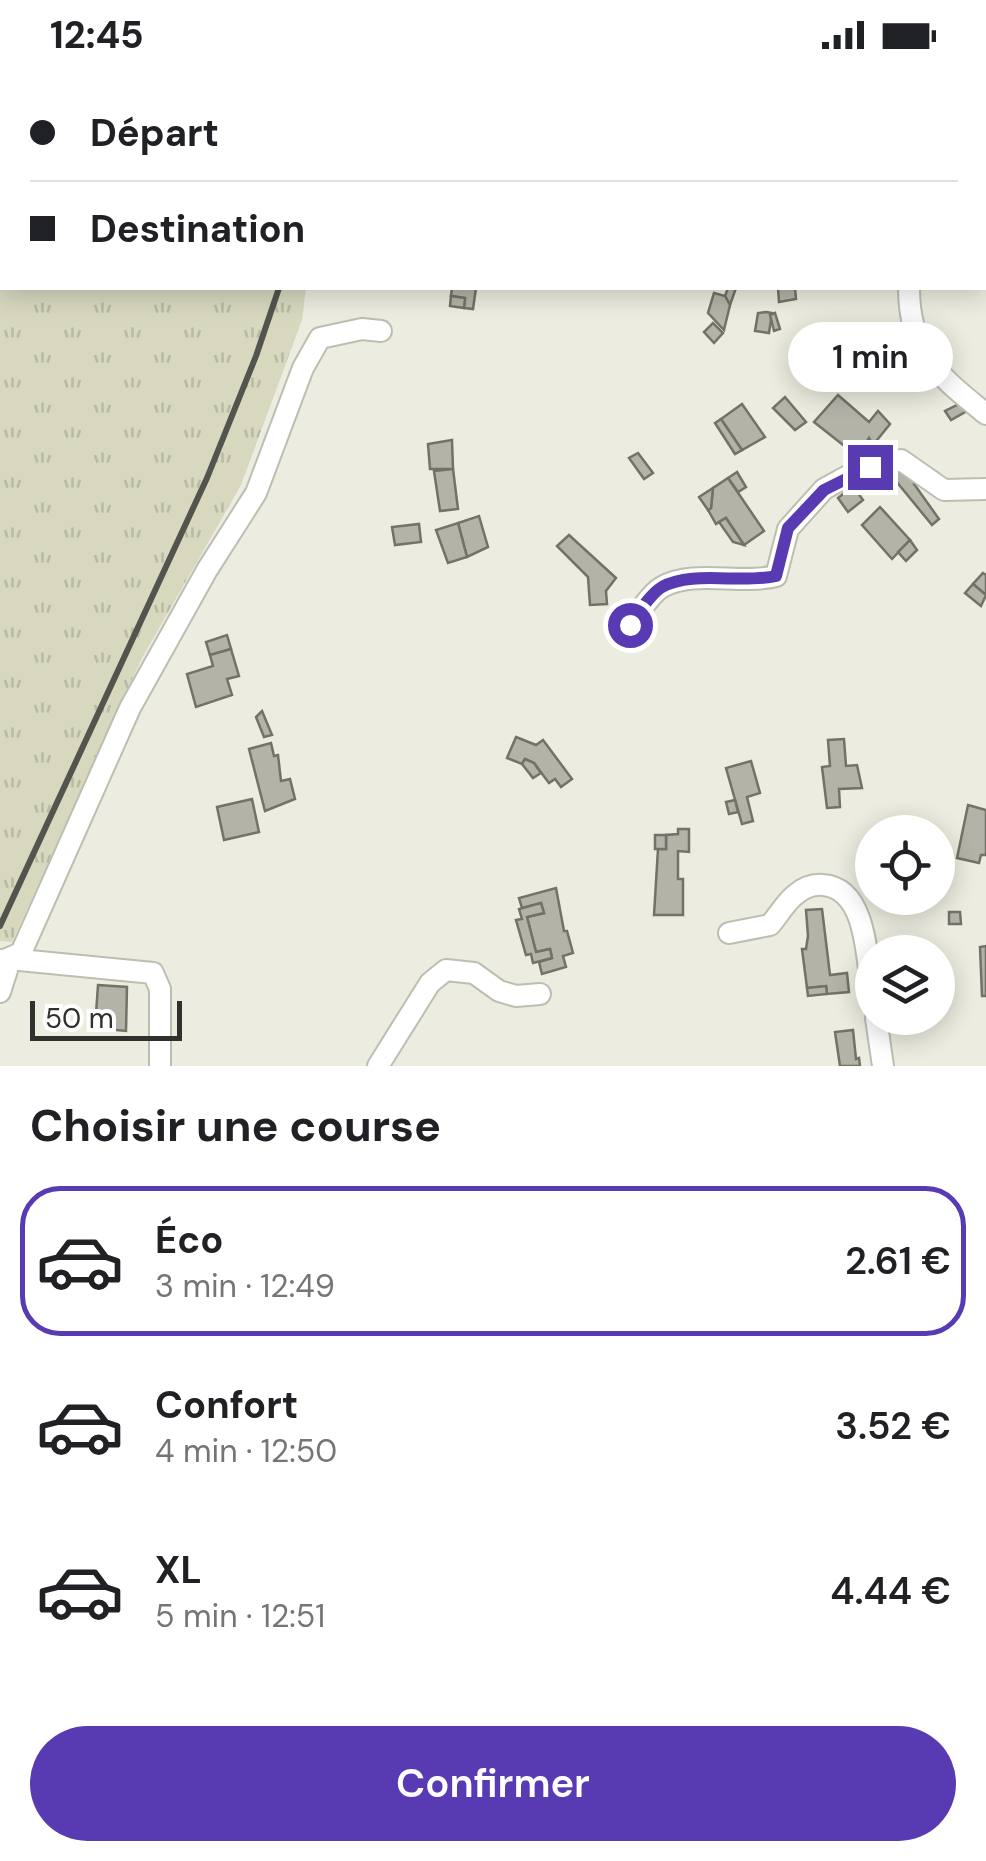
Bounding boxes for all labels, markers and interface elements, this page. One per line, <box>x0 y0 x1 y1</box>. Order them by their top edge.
text: 12:45 <box>50 10 144 60</box>
text: Départ <box>90 108 219 158</box>
text: Destination <box>90 204 305 254</box>
callout: 1 min <box>788 322 952 392</box>
text: 1 min <box>832 336 909 378</box>
route end <box>848 445 893 490</box>
route start <box>608 603 653 648</box>
map controls <box>855 815 955 1035</box>
button: locate <box>855 815 955 915</box>
button: layers <box>855 935 955 1035</box>
scale bar <box>30 996 182 1040</box>
text: 50 m <box>45 1000 114 1037</box>
text: Choisir une course <box>30 1096 441 1155</box>
text: Éco <box>155 1215 223 1265</box>
icon: car <box>35 1216 125 1306</box>
text: 2.61 € <box>845 1236 951 1286</box>
text: 3 min · 12:49 <box>155 1265 335 1307</box>
text: Confort <box>155 1380 298 1430</box>
icon: car <box>35 1381 125 1471</box>
text: 3.52 € <box>835 1401 951 1451</box>
text: 4 min · 12:50 <box>155 1430 337 1472</box>
text: XL <box>155 1545 202 1595</box>
icon: car <box>35 1546 125 1636</box>
text: 4.44 € <box>830 1566 951 1616</box>
text: 5 min · 12:51 <box>155 1595 325 1637</box>
button: Confirmer <box>30 1726 956 1841</box>

